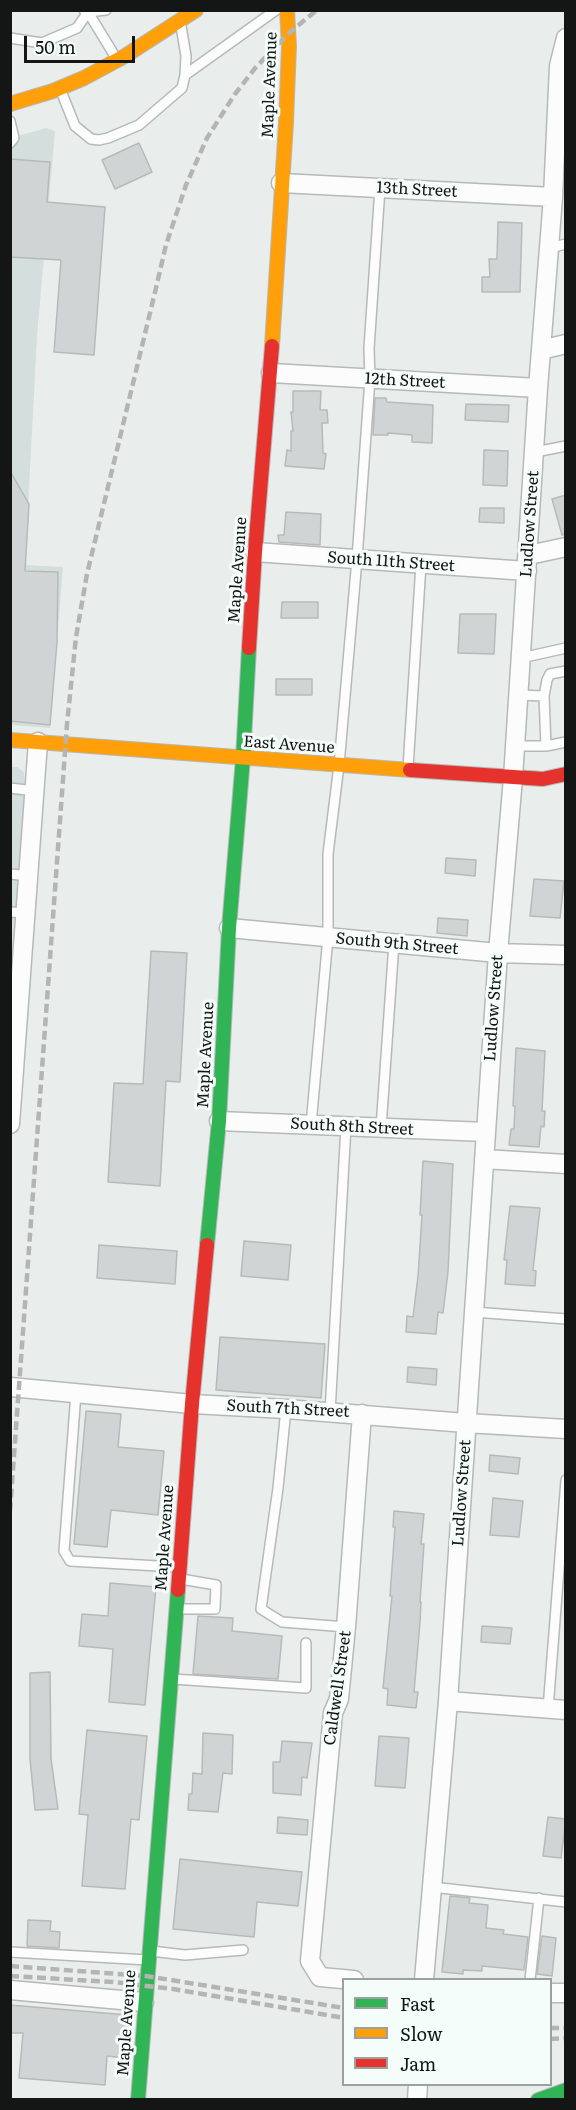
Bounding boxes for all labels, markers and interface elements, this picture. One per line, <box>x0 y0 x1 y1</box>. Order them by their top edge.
scale bar <box>27 24 138 62</box>
street label: Maple Avenue <box>259 31 281 139</box>
text: 50 m <box>35 33 76 60</box>
street label: 13th Street <box>376 178 458 202</box>
street label: 12th Street <box>364 369 446 393</box>
street label: Ludlow Street <box>517 470 543 578</box>
street label: Maple Avenue <box>225 516 251 624</box>
street label: South 11th Street <box>327 548 455 576</box>
street label: East Avenue <box>243 732 335 758</box>
street label: South 9th Street <box>335 929 459 959</box>
street label: Ludlow Street <box>481 954 507 1062</box>
street label: Maple Avenue <box>194 1001 218 1109</box>
street label: South 8th Street <box>290 1114 414 1140</box>
street label: South 7th Street <box>226 1396 350 1422</box>
street label: Ludlow Street <box>449 1439 475 1547</box>
street label: Maple Avenue <box>152 1484 178 1592</box>
street label: Caldwell Street <box>320 1629 356 1747</box>
street label: Maple Avenue <box>114 1969 140 2077</box>
legend <box>342 1978 552 2086</box>
text: Fast <box>400 1990 435 2017</box>
text: Slow <box>400 2020 442 2047</box>
text: Jam <box>400 2050 436 2077</box>

